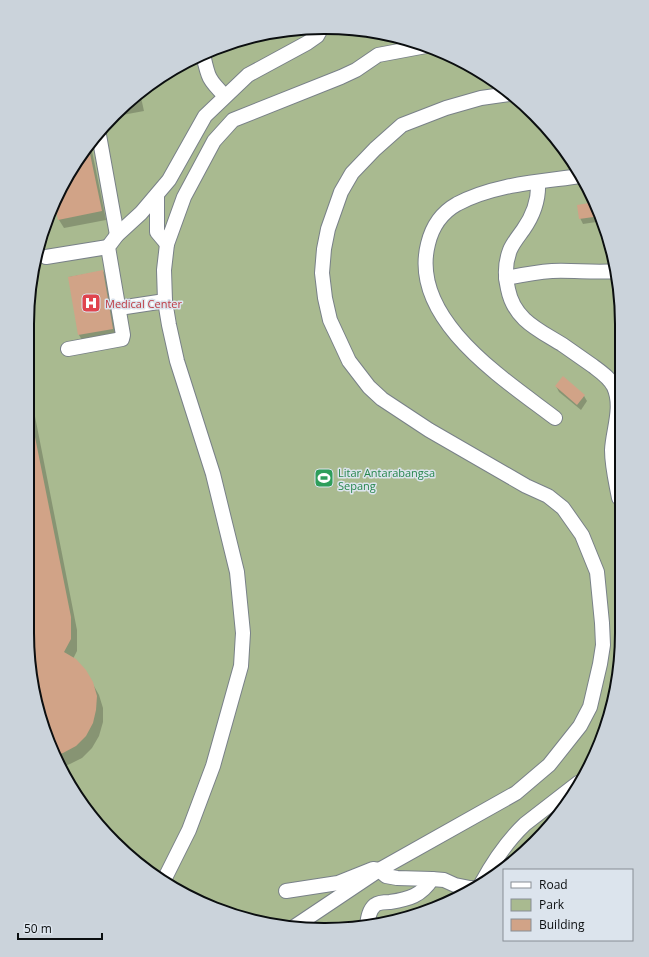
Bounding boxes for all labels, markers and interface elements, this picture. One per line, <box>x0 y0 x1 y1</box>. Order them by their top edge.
hospital icon: Medical Center <box>80 292 102 314</box>
place label: Medical Center <box>105 296 183 311</box>
place label: Litar Antarabangsa Sepang <box>338 465 435 493</box>
sports icon: Litar Antarabangsa Sepang <box>313 467 335 489</box>
legend <box>503 869 633 941</box>
text: Road <box>539 876 568 893</box>
text: Park <box>539 896 565 913</box>
scale bar <box>18 915 102 941</box>
text: Building <box>539 916 585 933</box>
text: 50 m <box>24 920 52 937</box>

